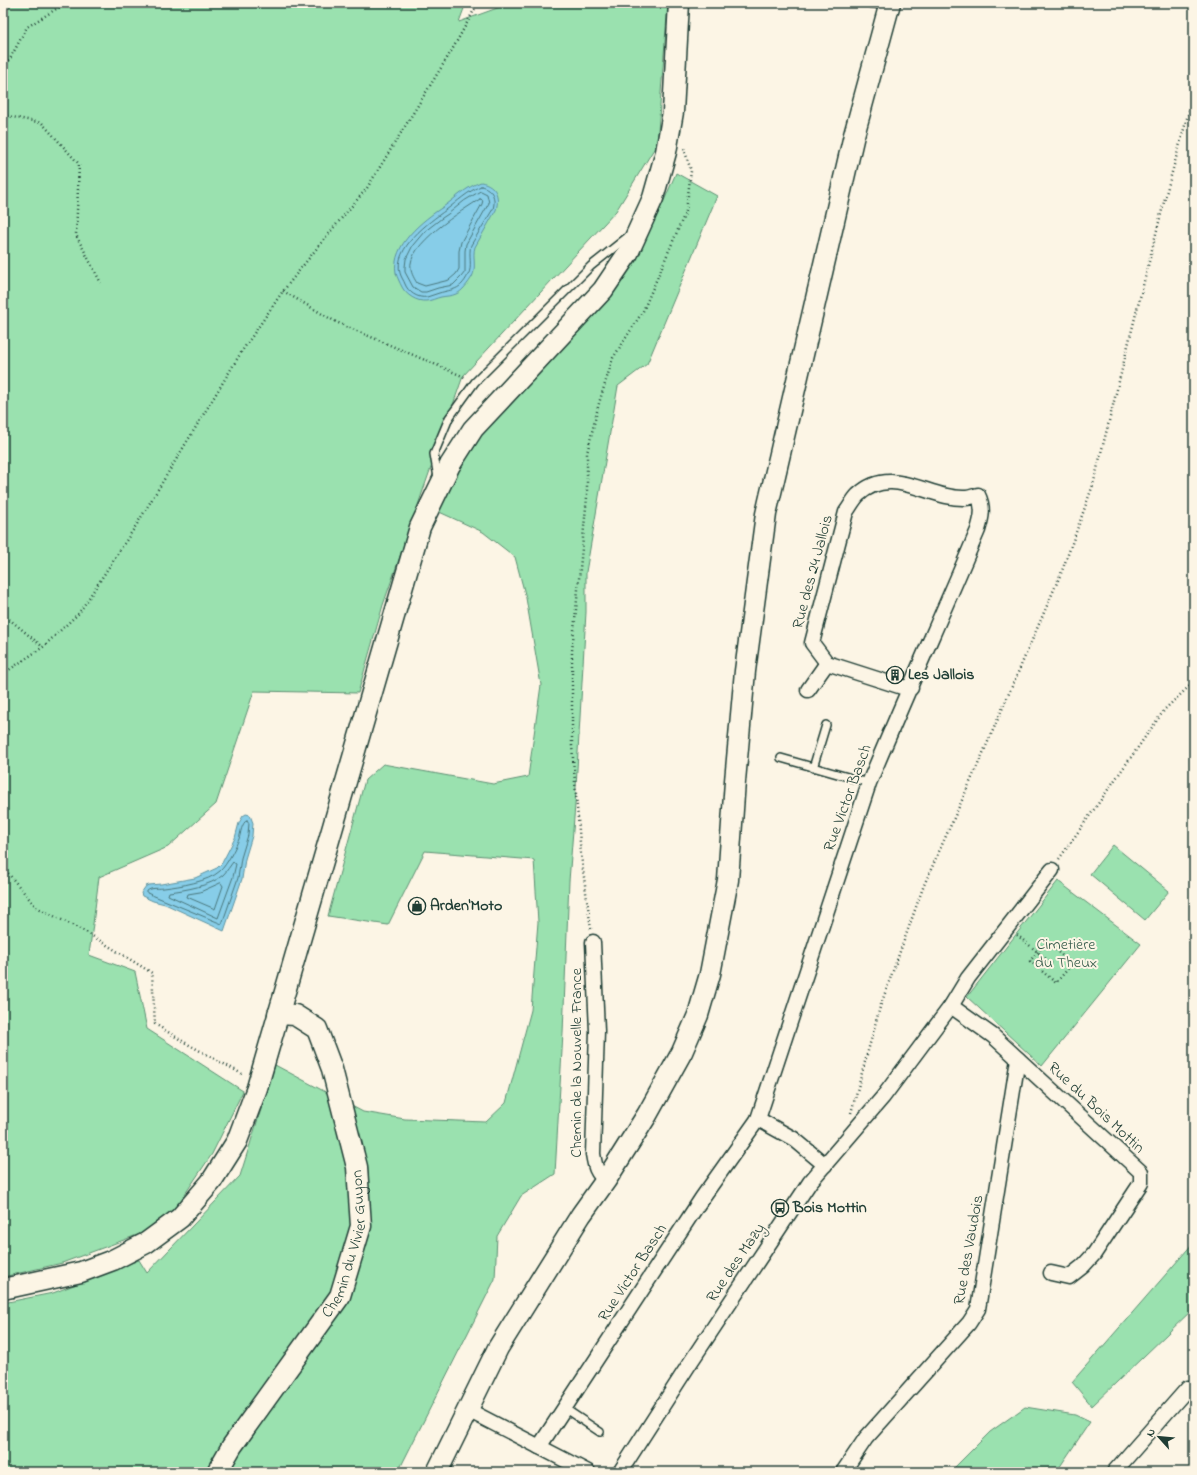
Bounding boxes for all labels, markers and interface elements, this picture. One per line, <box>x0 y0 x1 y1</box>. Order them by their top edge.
street label: Rue des 24 Jallois <box>786 512 840 632</box>
place label: Les Jallois <box>908 663 974 687</box>
building icon: Les Jallois <box>885 665 905 685</box>
street label: Rue Victor Basch <box>818 741 878 855</box>
place label: Arden'Moto <box>430 894 502 918</box>
shop icon: Arden'Moto <box>407 896 427 916</box>
park label: Cimetière du Theux <box>1035 933 1097 975</box>
street label: Chemin de la Nouvelle France <box>565 967 589 1158</box>
street label: Rue du Bois Mottin <box>1042 1057 1150 1159</box>
street label: Chemin du Vivier Guyon <box>316 1169 373 1323</box>
street label: Rue des Vaudois <box>948 1193 990 1307</box>
place label: Bois Mottin <box>792 1196 867 1220</box>
bus stop icon: Bois Mottin <box>770 1198 790 1218</box>
street label: Rue des Mazy <box>700 1218 772 1308</box>
street label: Rue Victor Basch <box>592 1219 674 1327</box>
north arrow <box>1139 1417 1179 1457</box>
text: N <box>1142 1426 1160 1440</box>

